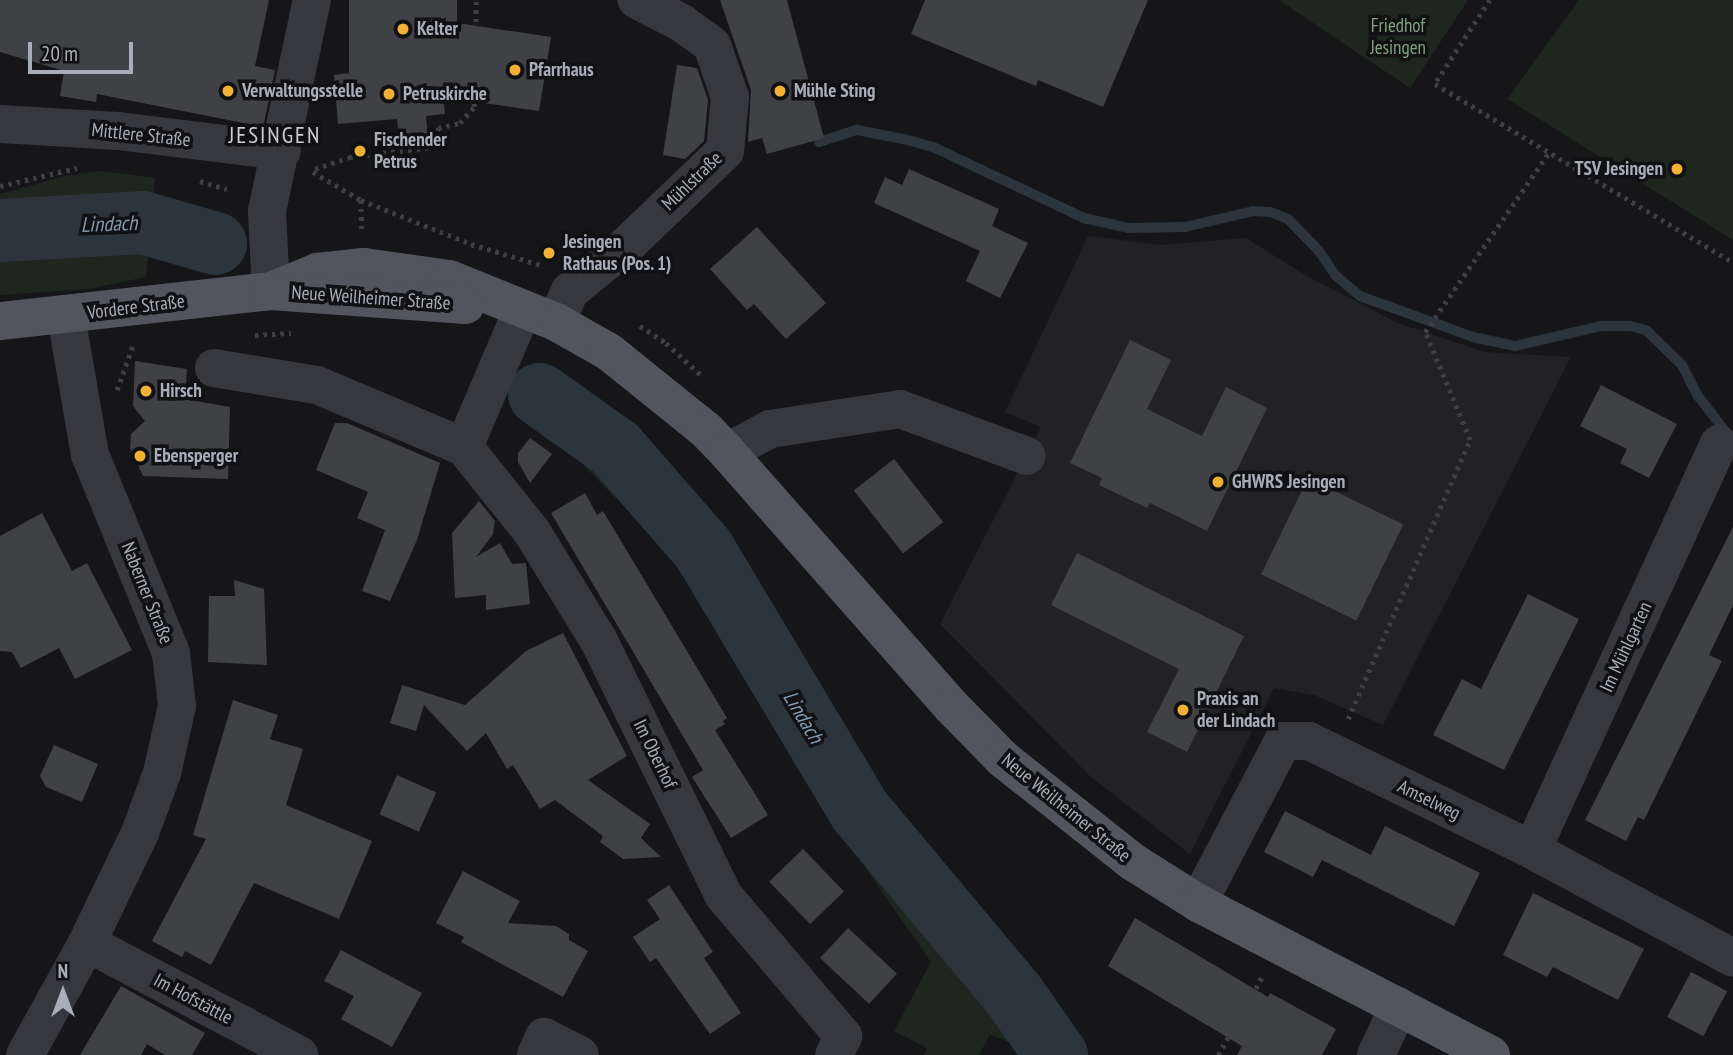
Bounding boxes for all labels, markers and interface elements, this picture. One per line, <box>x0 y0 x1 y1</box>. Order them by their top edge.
park label: Friedhof Jesingen <box>1370 15 1426 59</box>
place label: Kelter <box>417 18 458 40</box>
marker: Kelter <box>395 21 411 37</box>
scale bar <box>32 28 136 72</box>
text: 20 m <box>41 40 78 67</box>
place label: Pfarrhaus <box>529 59 594 81</box>
marker: Pfarrhaus <box>507 62 523 78</box>
place label: Verwaltungsstelle <box>242 80 363 102</box>
place label: Mühle Sting <box>794 80 875 102</box>
marker: Verwaltungsstelle <box>220 83 236 99</box>
place label: Petruskirche <box>403 83 487 105</box>
marker: Mühle Sting <box>772 83 788 99</box>
marker: Petruskirche <box>381 86 397 102</box>
street label: Mittlere Straße <box>90 118 192 152</box>
district label: JESINGEN <box>230 121 320 149</box>
place label: Fischender Petrus <box>374 129 447 173</box>
marker: Fischender Petrus <box>352 143 368 159</box>
street label: Mühlstraße <box>657 147 727 215</box>
place label: TSV Jesingen <box>1574 158 1663 180</box>
marker: TSV Jesingen <box>1669 161 1685 177</box>
water label: Lindach <box>80 210 138 238</box>
place label: Jesingen Rathaus (Pos. 1) <box>563 231 672 275</box>
marker: Jesingen Rathaus (Pos. 1) <box>541 245 557 261</box>
street label: Neue Weilheimer Straße <box>291 281 451 315</box>
street label: Vordere Straße <box>86 290 186 324</box>
place label: Hirsch <box>160 380 202 402</box>
marker: Hirsch <box>138 383 154 399</box>
place label: Ebensperger <box>154 445 238 467</box>
marker: Ebensperger <box>132 448 148 464</box>
place label: GHWRS Jesingen <box>1232 471 1345 493</box>
marker: GHWRS Jesingen <box>1210 474 1226 490</box>
street label: Naberner Straße <box>116 539 178 647</box>
street label: Im Mühlgarten <box>1595 598 1657 696</box>
water label: Lindach <box>778 686 828 748</box>
place label: Praxis an der Lindach <box>1197 688 1275 732</box>
marker: Praxis an der Lindach <box>1175 702 1191 718</box>
street label: Im Oberhof <box>629 716 681 792</box>
street label: Neue Weilheimer Straße <box>997 749 1135 867</box>
street label: Amselweg <box>1394 775 1464 825</box>
north arrow <box>28 957 98 1027</box>
text: N <box>58 959 68 983</box>
street label: Im Hofstättle <box>150 969 236 1029</box>

